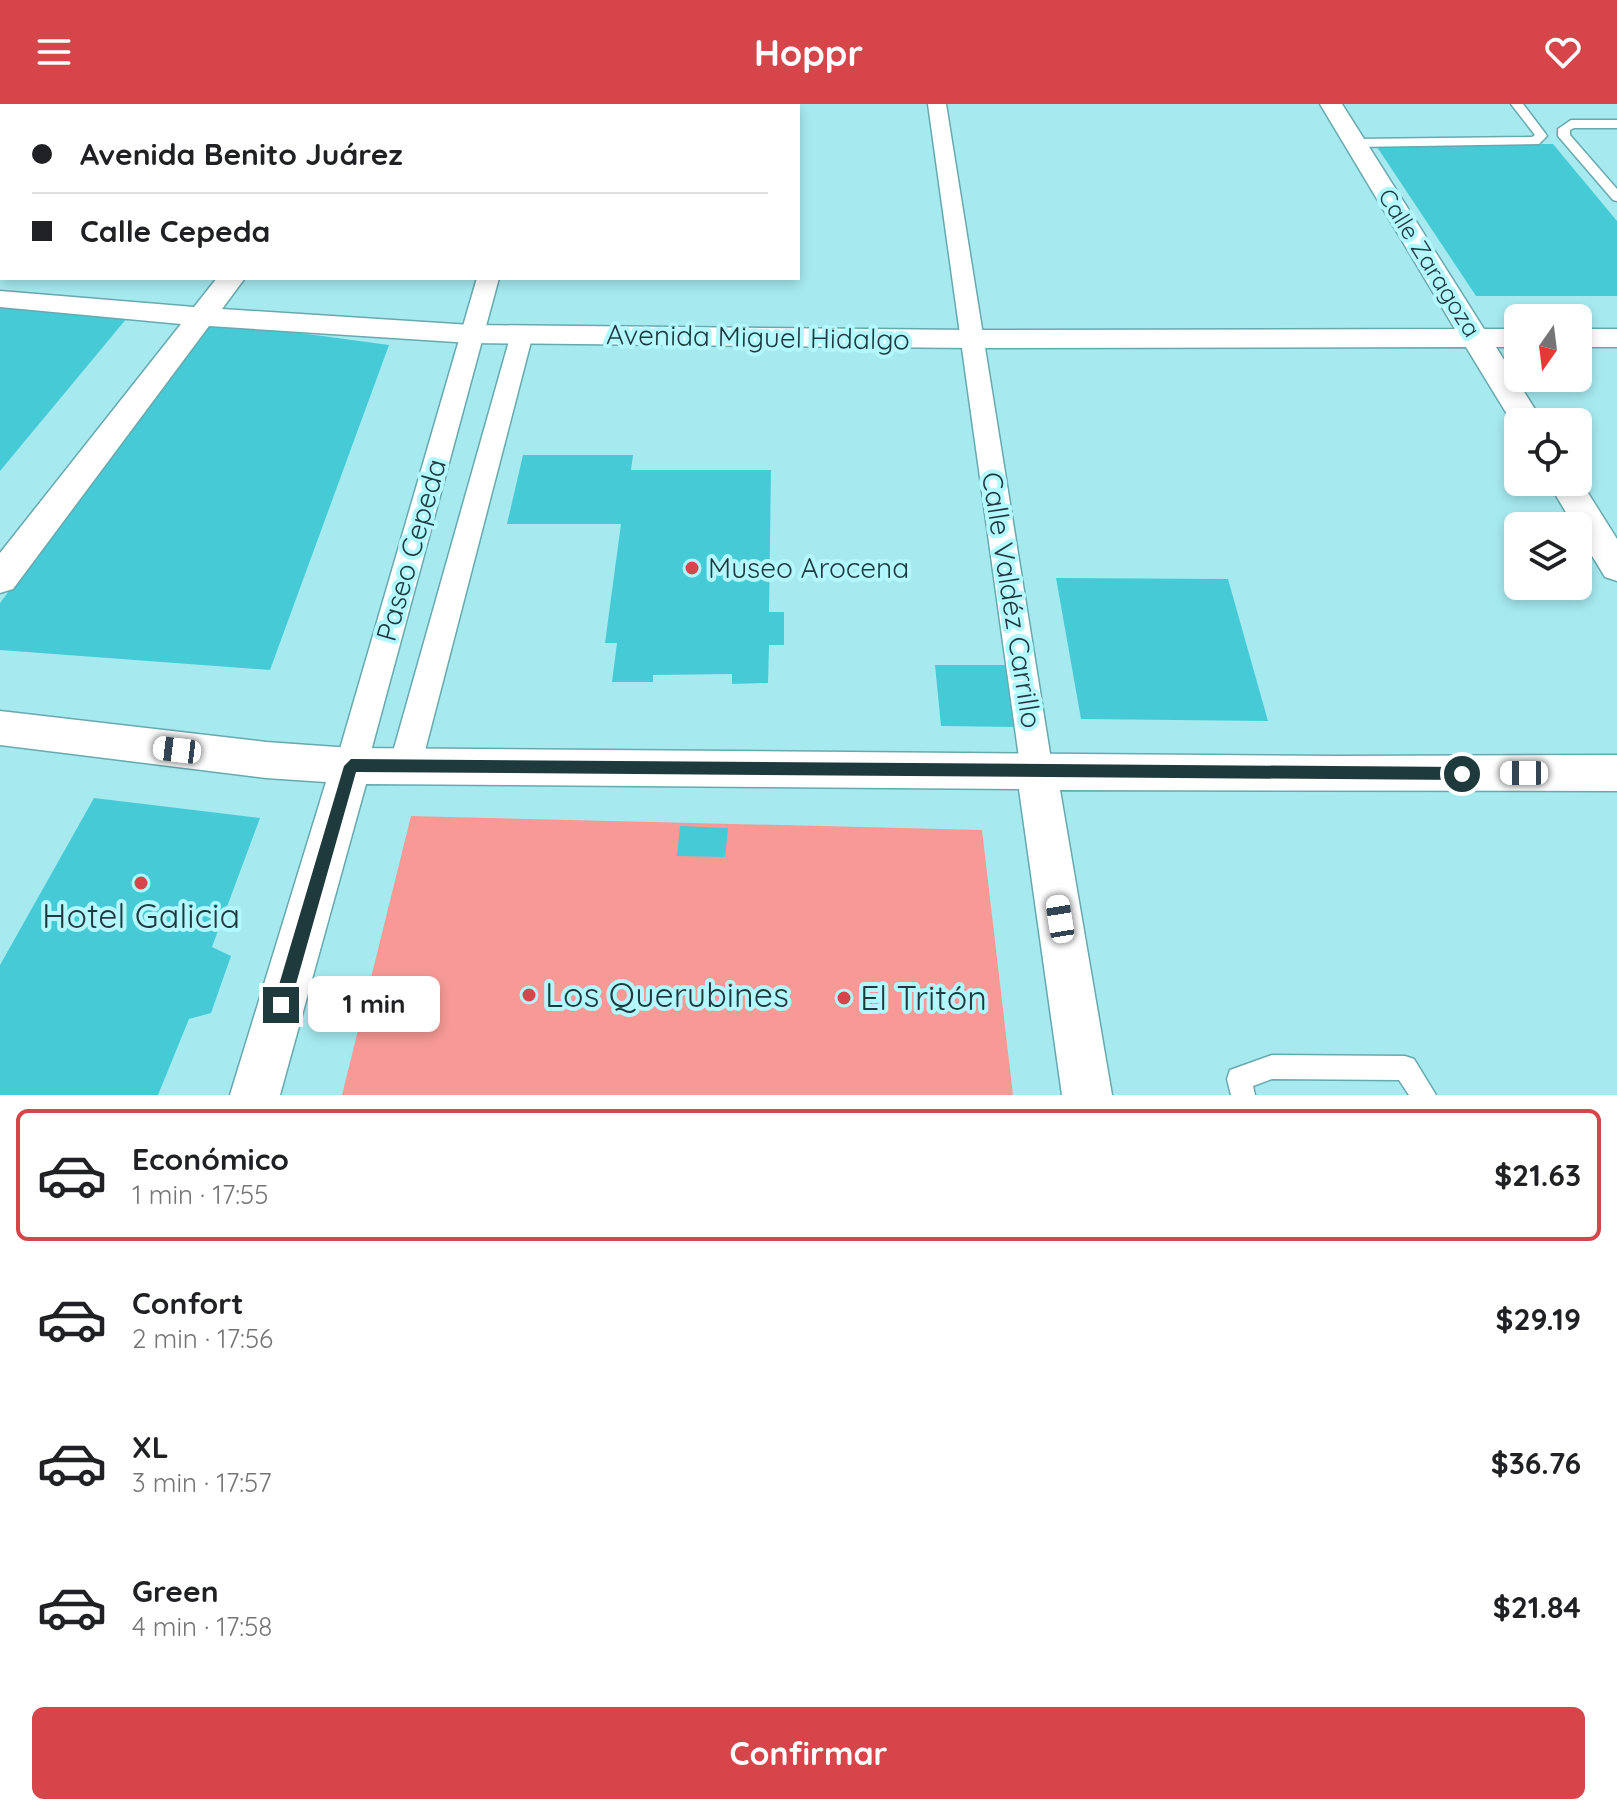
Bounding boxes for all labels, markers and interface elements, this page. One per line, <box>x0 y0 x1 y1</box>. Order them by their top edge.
icon: menu <box>32 30 76 74</box>
text: Hoppr <box>754 30 863 75</box>
icon: heart <box>1541 30 1585 74</box>
text: Avenida Benito Juárez <box>80 135 403 173</box>
street label: Calle Zaragoza <box>1372 183 1487 342</box>
text: Calle Cepeda <box>80 212 270 250</box>
north arrow <box>1504 304 1592 392</box>
map controls <box>1504 304 1592 600</box>
street label: Avenida Miguel Hidalgo <box>606 316 910 357</box>
button: locate <box>1504 408 1592 496</box>
street label: Paseo Cepeda <box>368 455 453 645</box>
street label: Calle Valdéz Carrillo <box>975 469 1050 731</box>
button: layers <box>1504 512 1592 600</box>
place label: Museo Arocena <box>708 550 909 585</box>
marker: Museo Arocena <box>683 559 701 577</box>
car <box>152 735 202 765</box>
route start <box>1444 756 1480 792</box>
car <box>1500 761 1548 785</box>
marker: Hotel Galicia <box>132 874 150 892</box>
car <box>1044 893 1076 945</box>
place label: Hotel Galicia <box>42 894 240 937</box>
place label: Los Querubines <box>545 973 789 1016</box>
place label: El Tritón <box>860 976 987 1019</box>
callout: 1 min <box>309 977 441 1033</box>
marker: Los Querubines <box>520 986 538 1004</box>
route end <box>263 987 299 1023</box>
text: 1 min <box>343 987 406 1020</box>
marker: El Tritón <box>835 989 853 1007</box>
icon: car <box>36 1139 108 1211</box>
text: Económico <box>132 1140 289 1178</box>
text: $21.63 <box>1494 1156 1581 1194</box>
text: 1 min · 17:55 <box>132 1178 268 1211</box>
icon: car <box>36 1283 108 1355</box>
text: Confort <box>132 1284 244 1322</box>
text: $29.19 <box>1496 1300 1581 1338</box>
text: 2 min · 17:56 <box>132 1322 273 1355</box>
icon: car <box>36 1427 108 1499</box>
text: XL <box>132 1428 169 1466</box>
text: $36.76 <box>1491 1444 1581 1482</box>
text: 3 min · 17:57 <box>132 1466 272 1499</box>
icon: car <box>36 1571 108 1643</box>
text: Green <box>132 1572 219 1610</box>
text: $21.84 <box>1493 1588 1581 1626</box>
text: 4 min · 17:58 <box>132 1610 272 1643</box>
button: Confirmar <box>32 1707 1585 1799</box>

